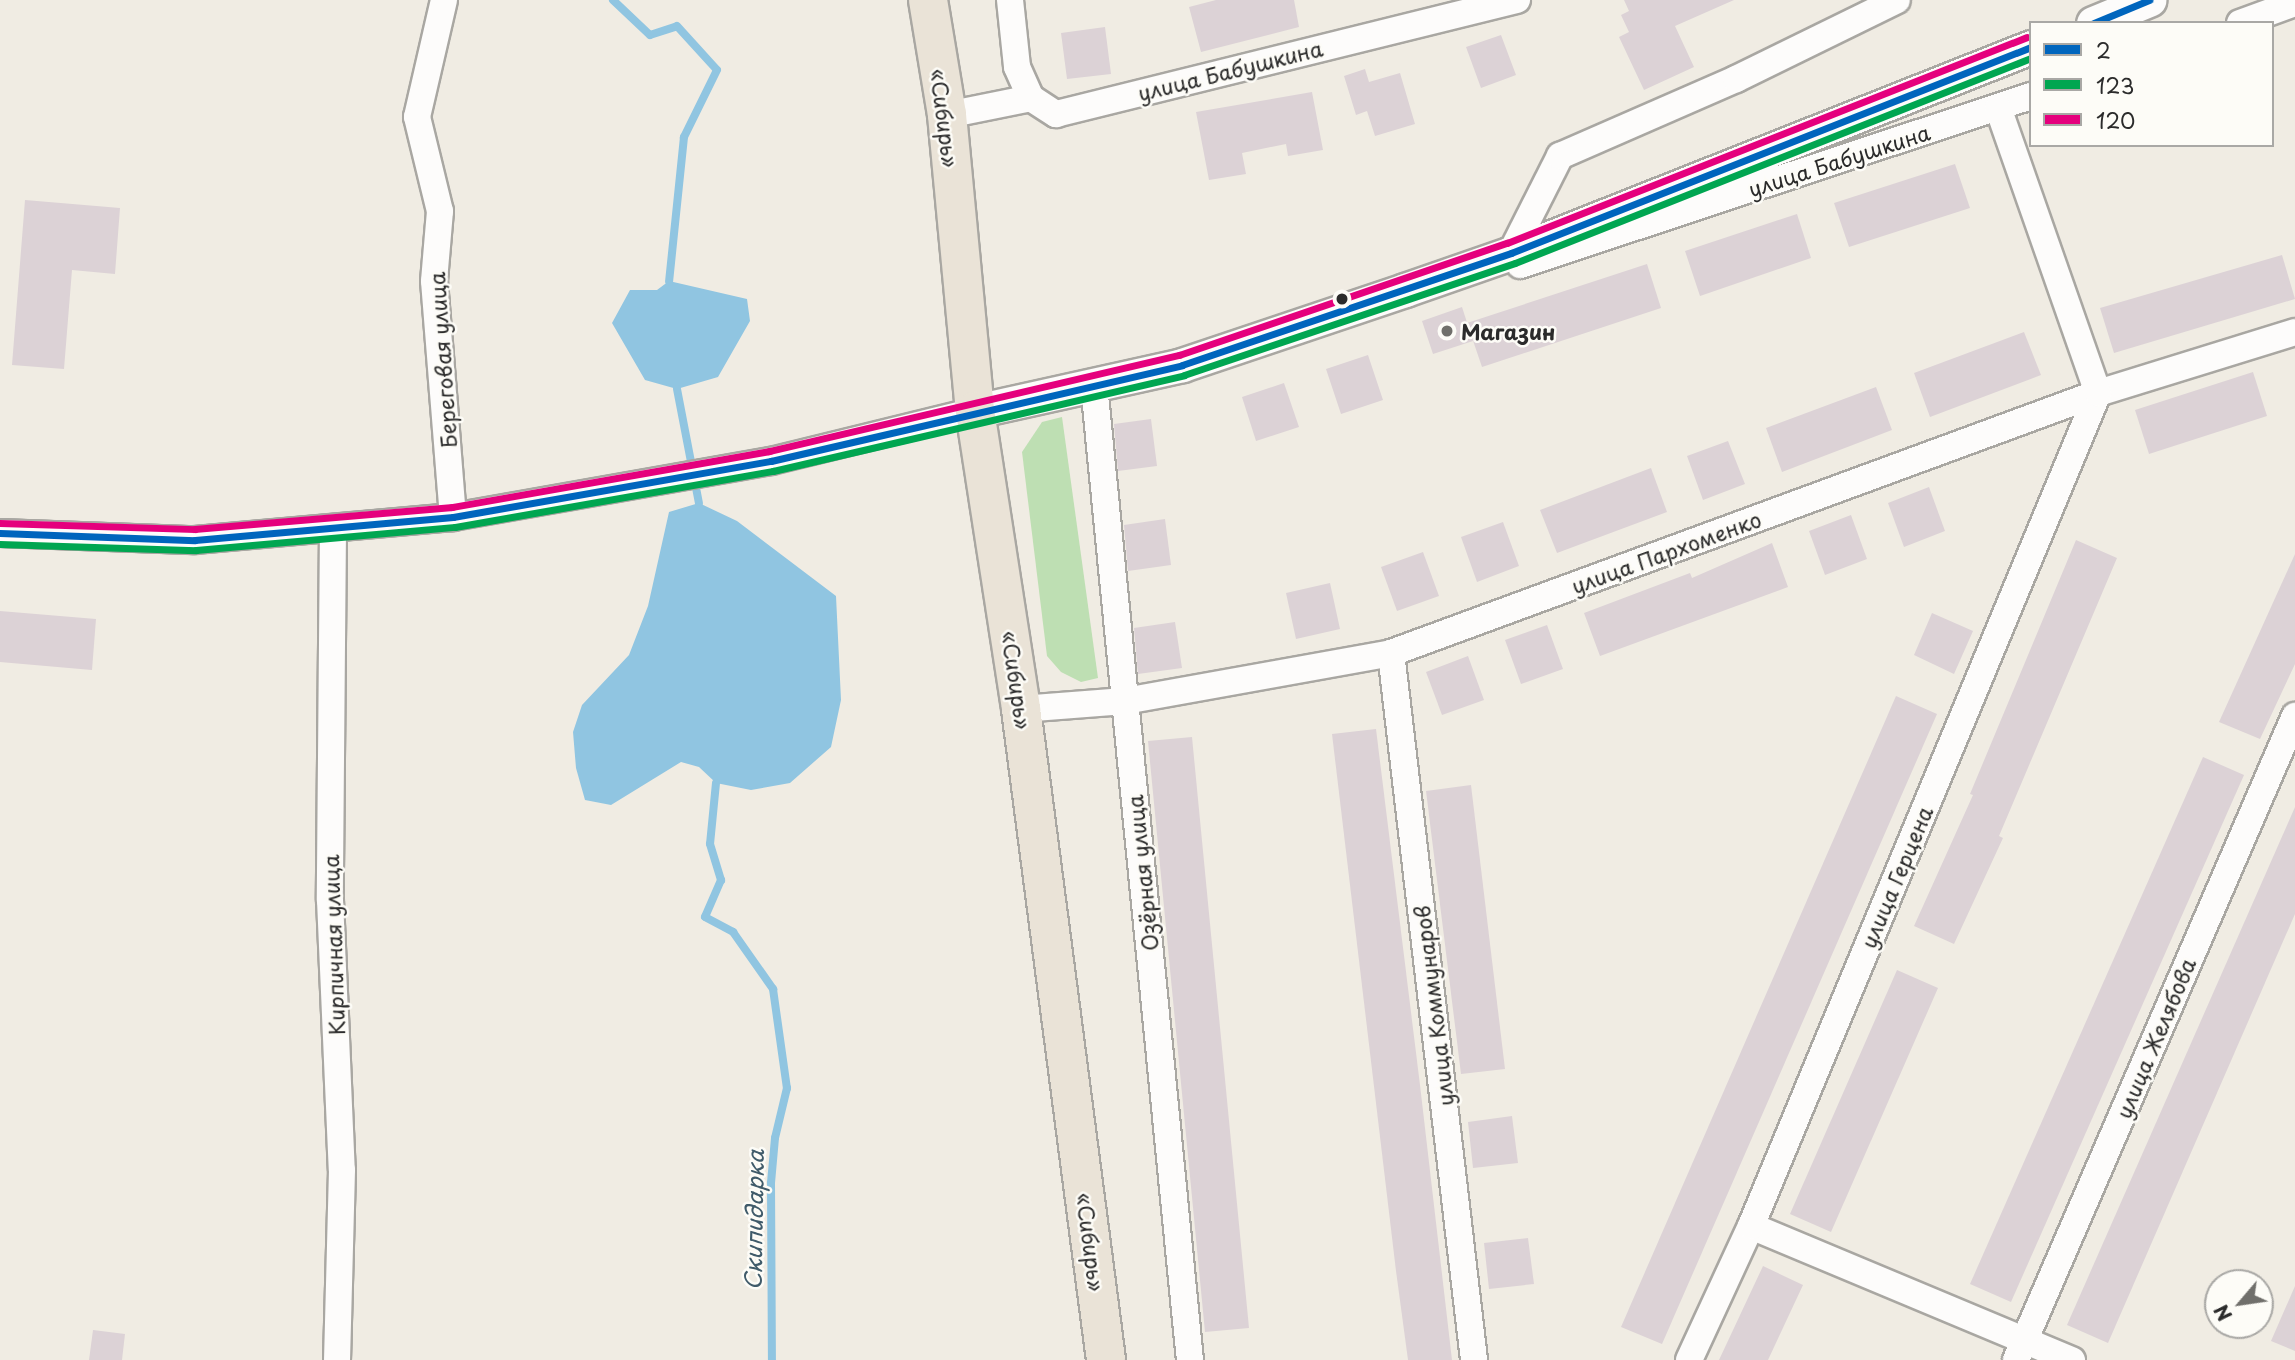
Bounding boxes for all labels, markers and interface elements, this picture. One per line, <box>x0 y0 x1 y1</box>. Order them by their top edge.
legend <box>2029 21 2274 147</box>
text: 2 <box>2096 34 2111 66</box>
street label: улица Бабушкина <box>1135 35 1325 105</box>
street label: «Сибирь» <box>926 67 964 169</box>
text: 123 <box>2096 69 2134 101</box>
text: 120 <box>2096 104 2135 136</box>
street label: улица Бабушкина <box>1745 119 1933 201</box>
street label: Береговая улица <box>423 271 461 449</box>
unlabelled marker <box>1335 292 1349 306</box>
place label: Магазин <box>1461 318 1555 344</box>
marker: Магазин <box>1439 323 1455 339</box>
street label: улица Пархоменко <box>1568 506 1764 598</box>
street label: «Сибирь» <box>998 629 1036 731</box>
street label: Озёрная улица <box>1121 793 1163 953</box>
street label: улица Герцена <box>1855 802 1937 952</box>
street label: Кирпичная улица <box>317 854 349 1036</box>
street label: улица Коммунаров <box>1408 904 1458 1108</box>
street label: улица Желябова <box>2110 954 2200 1122</box>
water label: Скипидарка <box>739 1149 769 1291</box>
street label: «Сибирь» <box>1072 1191 1110 1293</box>
north arrow <box>2204 1269 2274 1339</box>
text: N <box>2206 1300 2238 1327</box>

